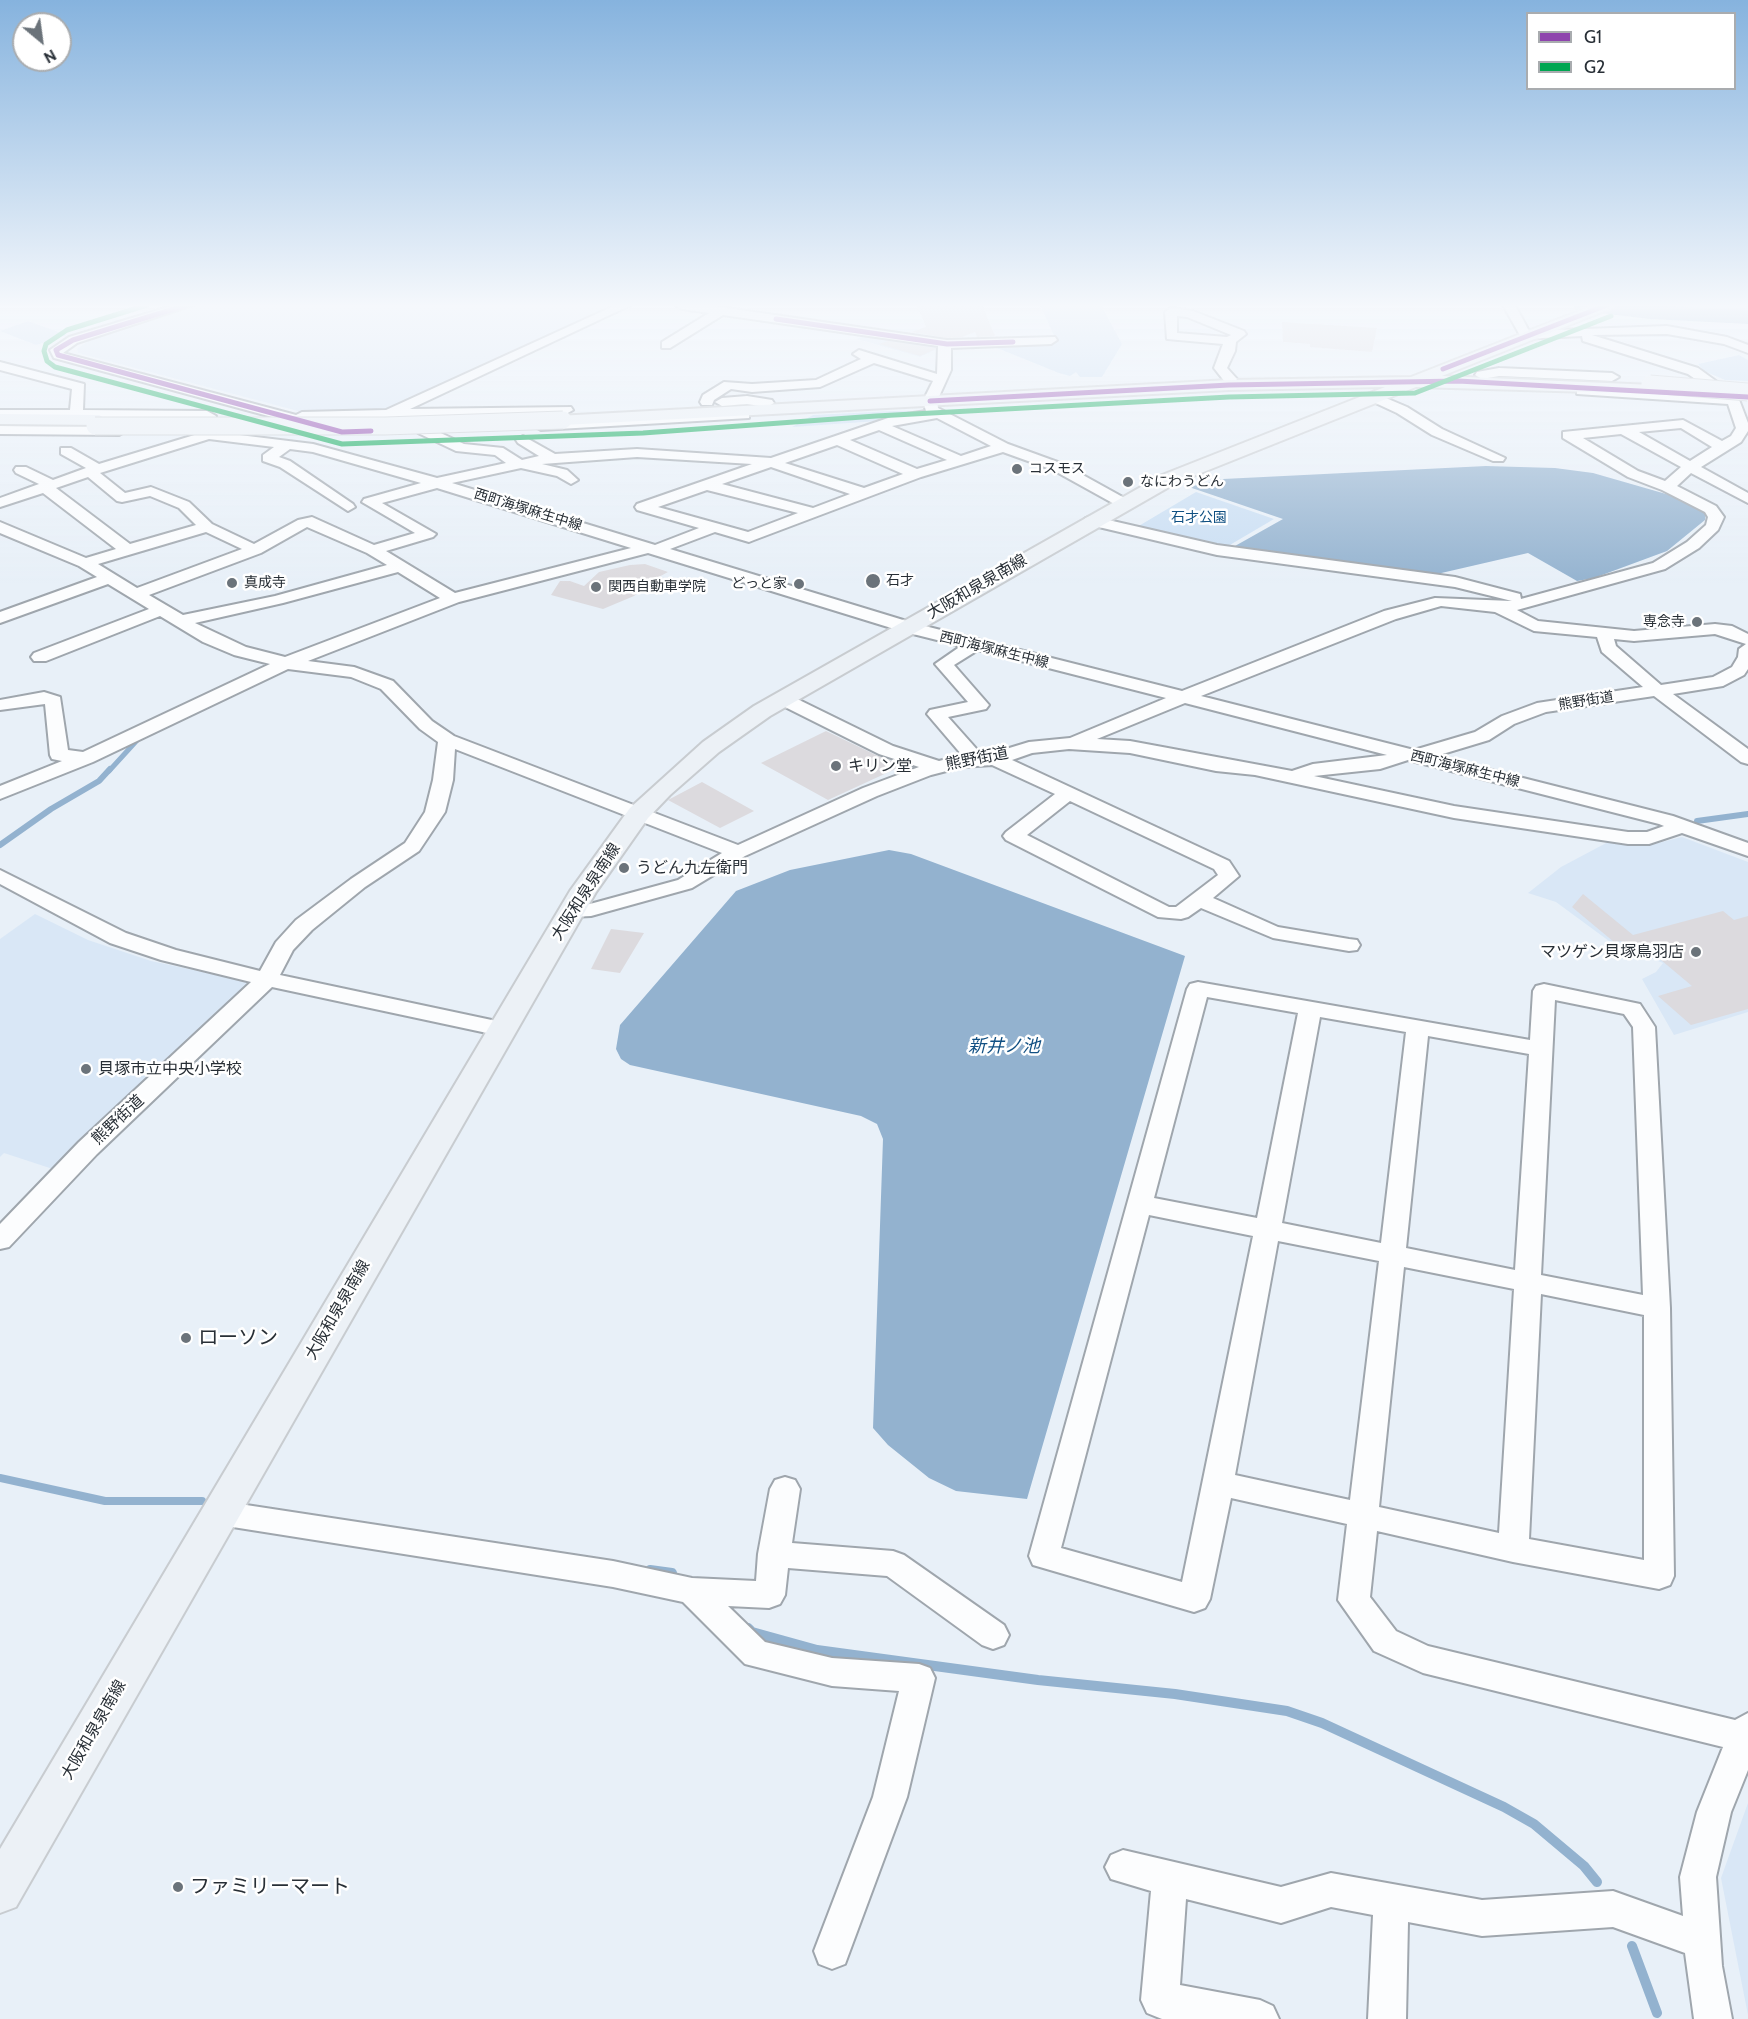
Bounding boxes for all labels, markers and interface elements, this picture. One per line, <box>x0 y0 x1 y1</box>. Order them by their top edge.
north arrow <box>12 12 72 72</box>
legend <box>1526 12 1736 90</box>
text: G1 <box>1584 26 1602 48</box>
text: N <box>40 45 60 67</box>
text: G2 <box>1584 56 1606 78</box>
place label: コスモス <box>1029 461 1085 477</box>
marker: コスモス <box>1010 462 1024 476</box>
place label: なにわうどん <box>1140 474 1224 490</box>
marker: なにわうどん <box>1121 475 1135 489</box>
street label: 西町海塚麻生中線 <box>472 486 584 534</box>
park label: 石才公園 <box>1171 510 1227 526</box>
street label: 大阪和泉泉南線 <box>924 551 1030 623</box>
marker: 石才 <box>864 572 882 590</box>
place label: 石才 <box>886 573 914 589</box>
place label: 真成寺 <box>244 575 286 591</box>
marker: 真成寺 <box>225 576 239 590</box>
place label: どっと家 <box>731 576 787 592</box>
marker: どっと家 <box>792 577 806 591</box>
place label: 関西自動車学院 <box>608 579 706 595</box>
marker: 関西自動車学院 <box>589 580 603 594</box>
place label: 専念寺 <box>1643 614 1685 630</box>
marker: 専念寺 <box>1690 615 1704 629</box>
street label: 西町海塚麻生中線 <box>938 628 1050 672</box>
street label: 熊野街道 <box>1557 688 1615 714</box>
street label: 熊野街道 <box>944 743 1010 775</box>
street label: 西町海塚麻生中線 <box>1409 747 1521 791</box>
place label: キリン堂 <box>848 756 912 776</box>
marker: キリン堂 <box>829 759 843 773</box>
street label: 大阪和泉泉南線 <box>547 840 625 944</box>
place label: うどん九左衛門 <box>636 858 748 878</box>
marker: うどん九左衛門 <box>617 861 631 875</box>
place label: マツゲン貝塚鳥羽店 <box>1540 942 1684 962</box>
marker: マツゲン貝塚鳥羽店 <box>1689 945 1703 959</box>
water label: 新井ノ池 <box>968 1036 1040 1058</box>
place label: 貝塚市立中央小学校 <box>98 1059 242 1079</box>
marker: 貝塚市立中央小学校 <box>79 1062 93 1076</box>
street label: 熊野街道 <box>88 1091 148 1149</box>
street label: 大阪和泉泉南線 <box>302 1257 374 1363</box>
place label: ローソン <box>198 1326 278 1350</box>
marker: ローソン <box>179 1331 193 1345</box>
street label: 大阪和泉泉南線 <box>58 1677 130 1783</box>
place label: ファミリーマート <box>190 1875 350 1899</box>
marker: ファミリーマート <box>171 1880 185 1894</box>

